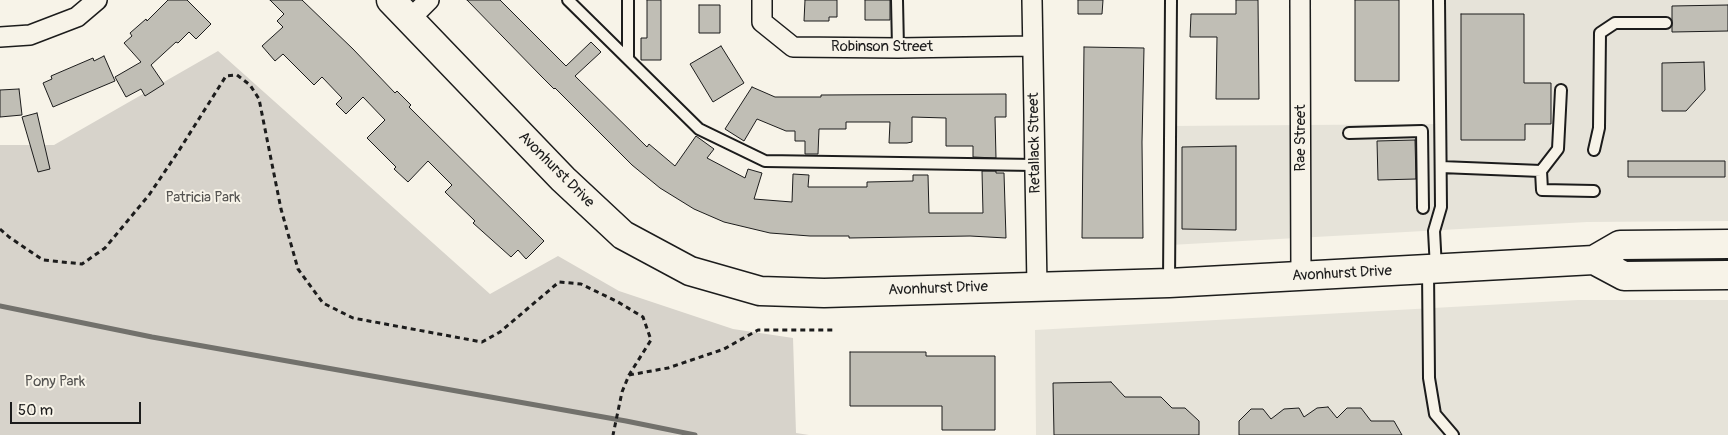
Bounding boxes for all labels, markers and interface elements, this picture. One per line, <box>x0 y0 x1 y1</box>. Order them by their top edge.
street label: Robinson Street <box>831 38 933 56</box>
street label: Retallack Street <box>1025 92 1045 194</box>
street label: Rae Street <box>1292 105 1310 171</box>
street label: Avonhurst Drive <box>514 128 598 212</box>
park label: Patricia Park <box>165 189 241 207</box>
street label: Avonhurst Drive <box>1292 262 1392 286</box>
street label: Avonhurst Drive <box>888 278 988 300</box>
park label: Pony Park <box>25 373 85 391</box>
scale bar <box>12 392 144 424</box>
text: 50 m <box>18 401 53 420</box>

